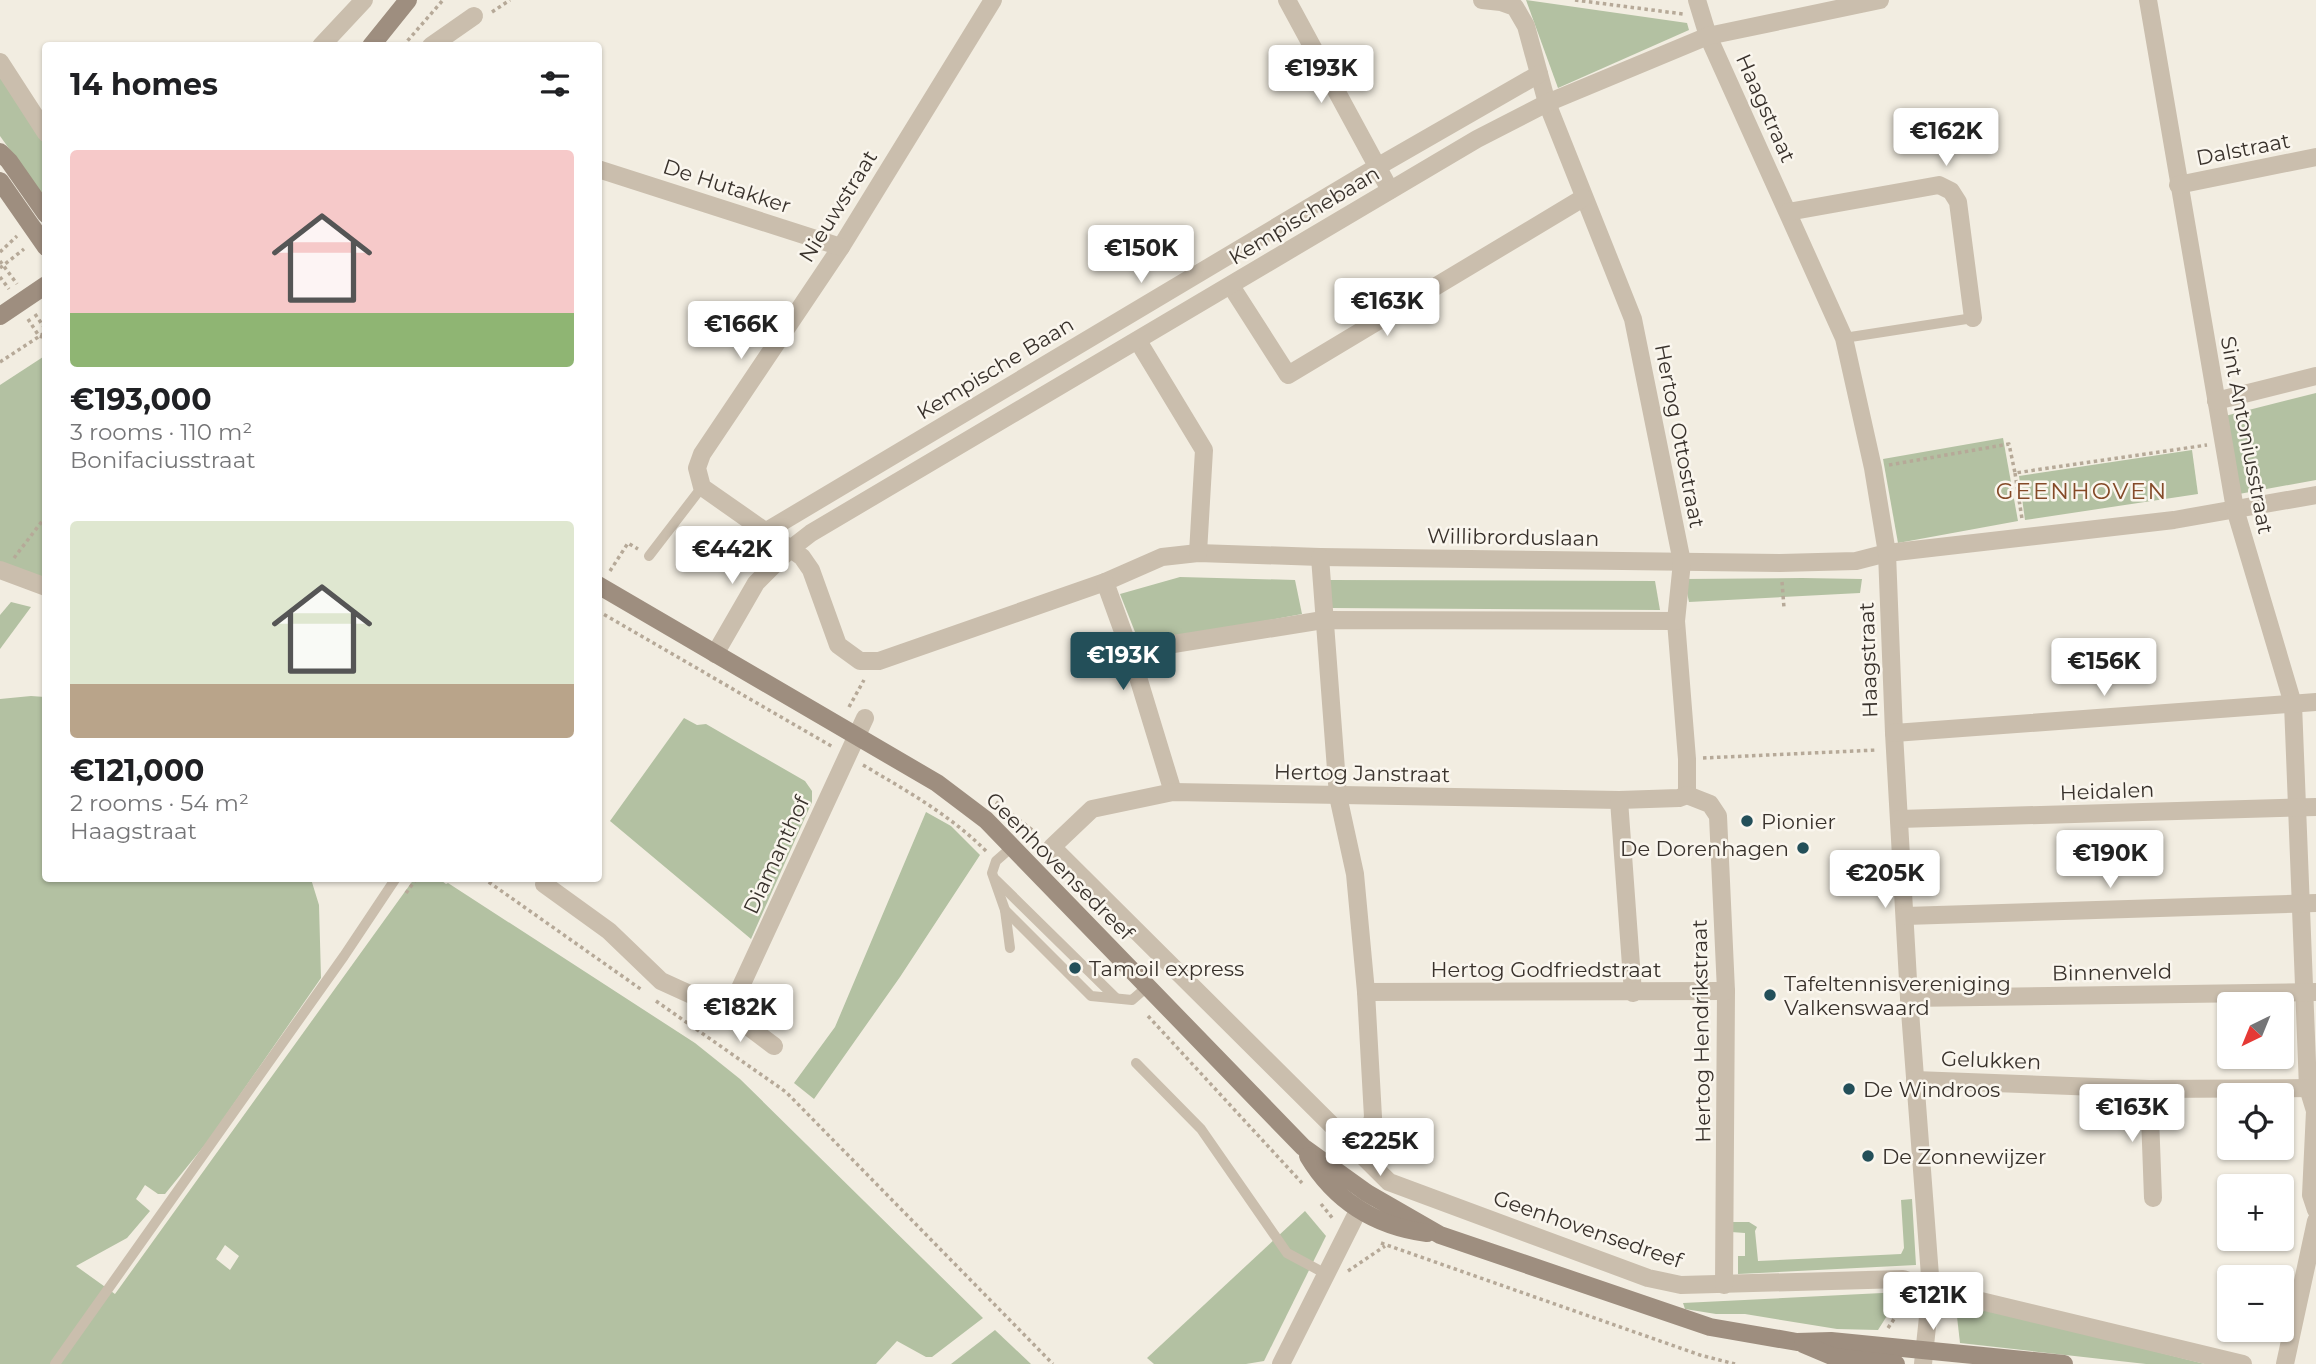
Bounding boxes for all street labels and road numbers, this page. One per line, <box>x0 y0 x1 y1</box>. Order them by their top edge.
street label: Haagstraat <box>1731 50 1801 166</box>
street label: Dalstraat <box>2194 128 2292 170</box>
street label: Nieuwstraat <box>794 145 882 267</box>
street label: De Hutakker <box>660 154 794 218</box>
street label: Kempischebaan <box>1224 160 1384 270</box>
street label: Kempische Baan <box>912 311 1078 425</box>
street label: Sint Antoniusstraat <box>2216 334 2278 536</box>
street label: Hertog Ottostraat <box>1650 342 1710 530</box>
street label: Willibrorduslaan <box>1427 523 1599 551</box>
street label: Haagstraat <box>1853 602 1883 718</box>
street label: Hertog Janstraat <box>1274 759 1450 787</box>
street label: Heidalen <box>2059 777 2155 805</box>
street label: Geenhovensedreef <box>981 787 1140 946</box>
street label: Diamanthof <box>738 791 815 918</box>
street label: Hertog Hendrikstraat <box>1687 919 1715 1143</box>
street label: Hertog Godfriedstraat <box>1431 957 1661 982</box>
street label: Binnenveld <box>2052 958 2172 986</box>
street label: Gelukken <box>1940 1046 2042 1074</box>
street label: Geenhovensedreef <box>1490 1185 1687 1273</box>

